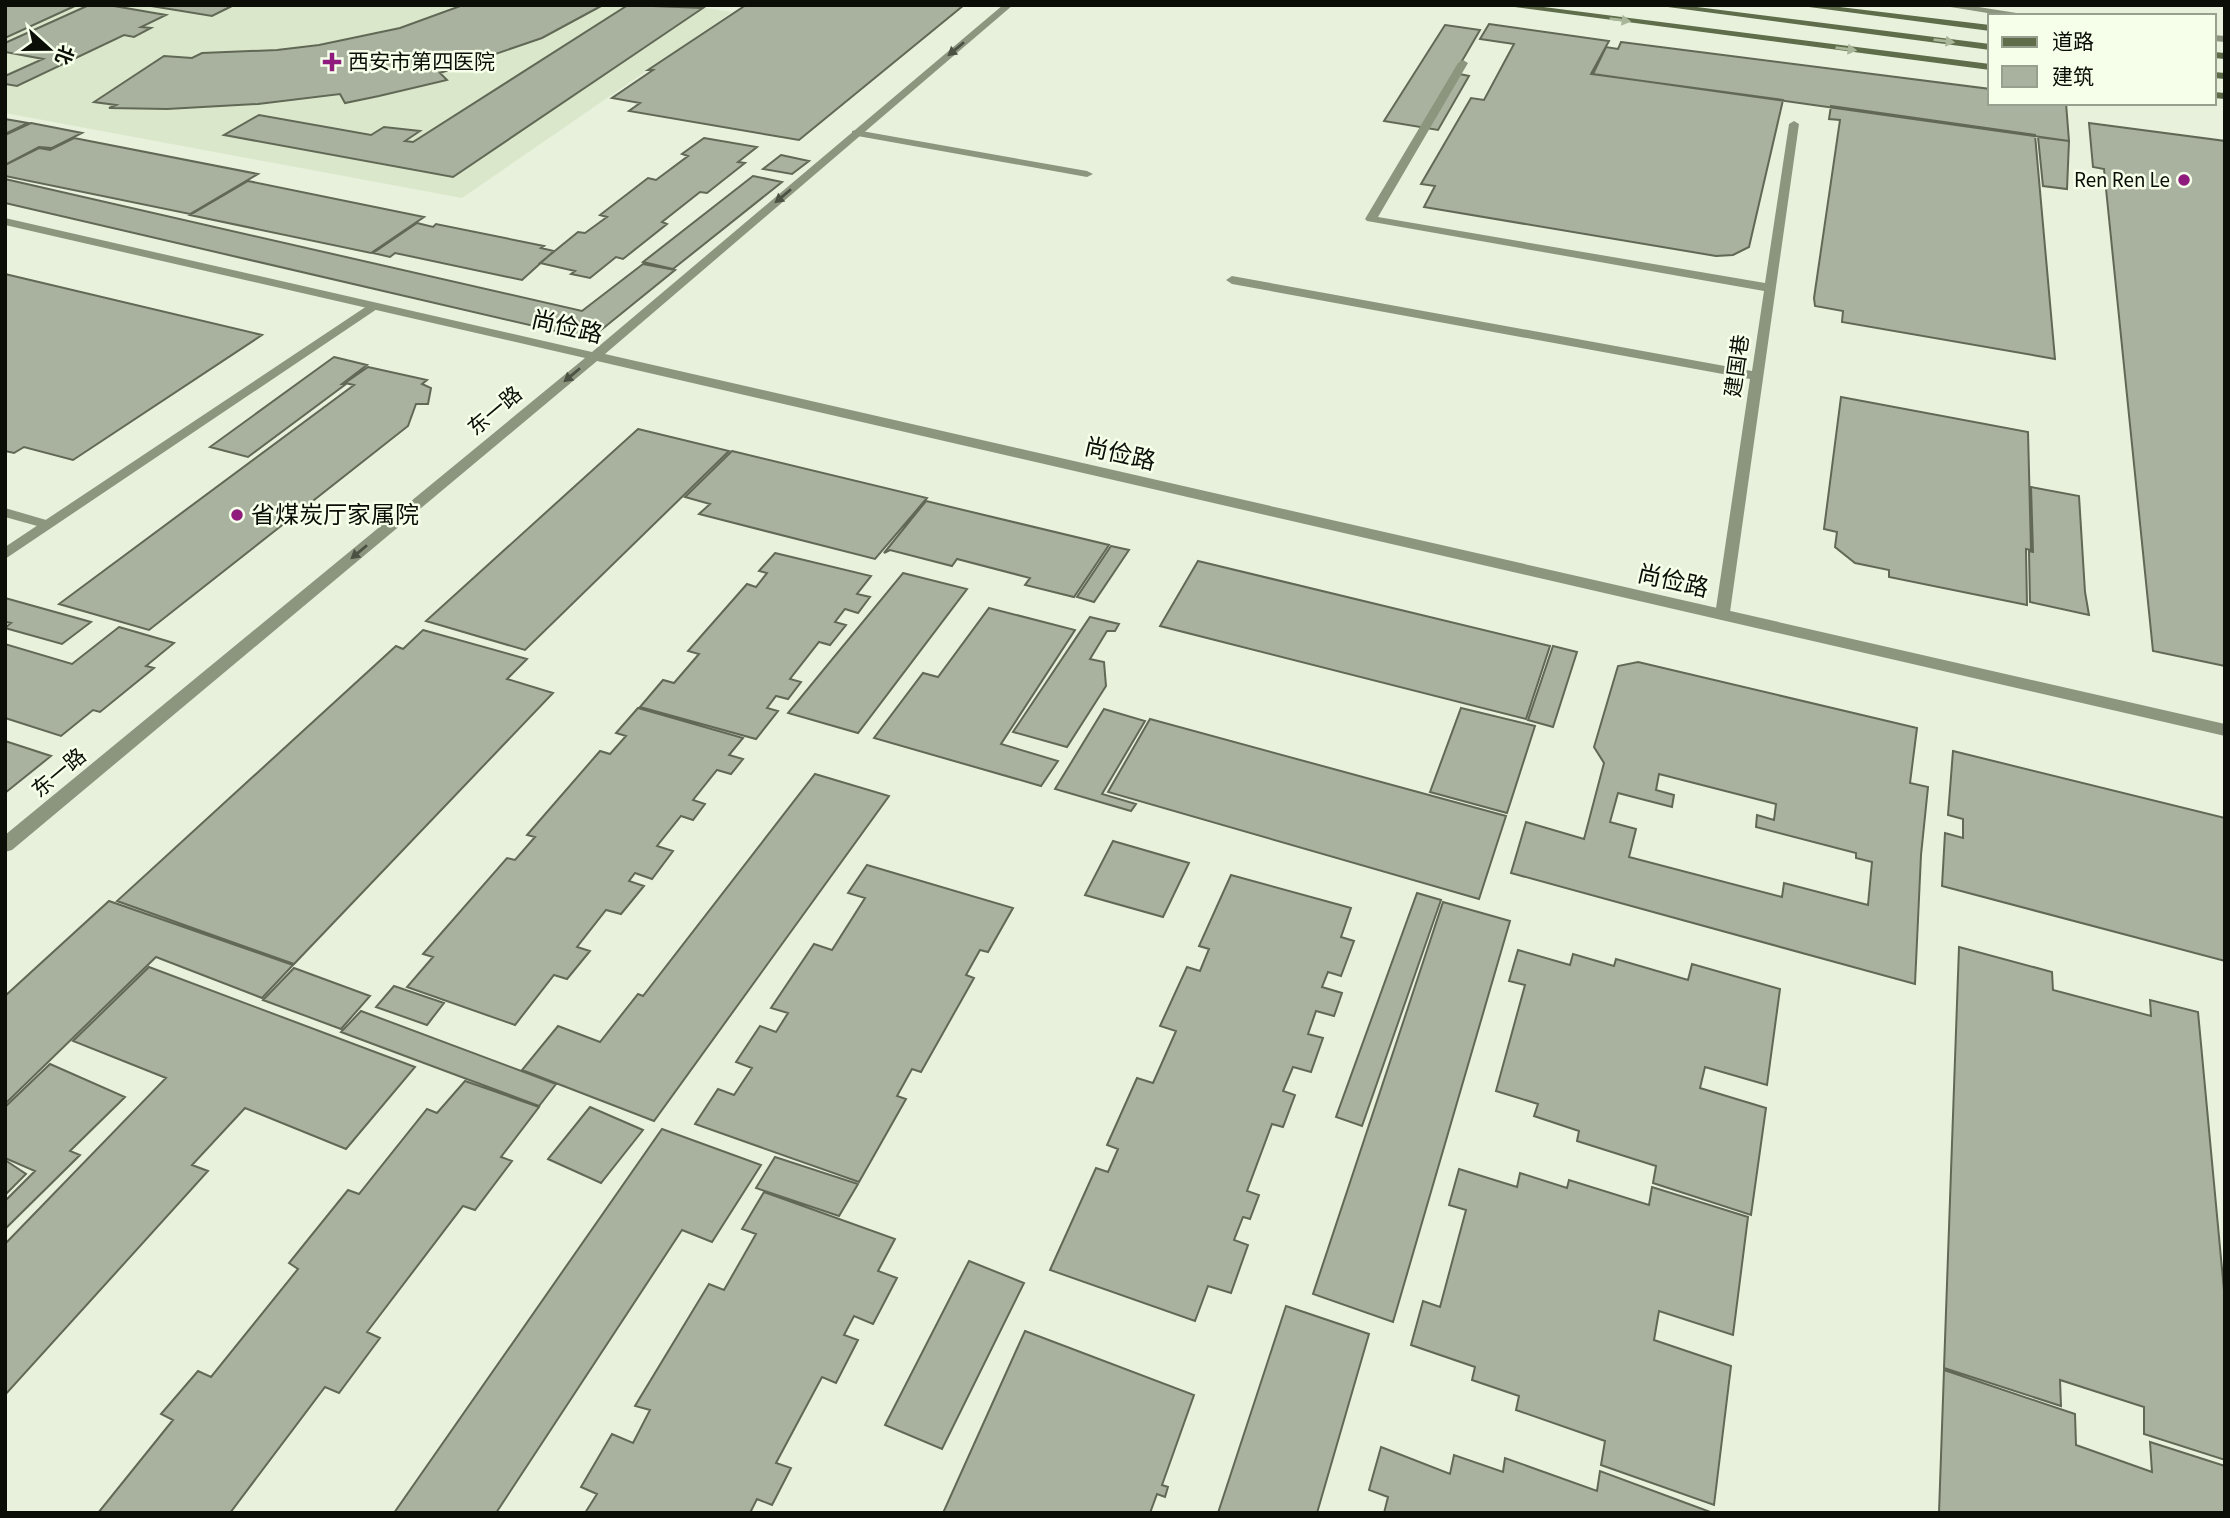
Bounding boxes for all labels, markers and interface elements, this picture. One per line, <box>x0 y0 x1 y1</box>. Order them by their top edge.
north arrow <box>14 14 84 84</box>
legend <box>1988 14 2216 105</box>
one-way arrow <box>1609 15 1631 26</box>
text: 道路 <box>2052 27 2094 57</box>
one-way arrow <box>1933 35 1955 46</box>
text: 北 <box>47 41 79 68</box>
one-way arrow <box>948 41 965 56</box>
one-way arrow <box>1835 43 1857 54</box>
place label: 西安市第四医院 <box>348 47 495 77</box>
marker: 西安市第四医院 <box>322 52 342 72</box>
text: 建筑 <box>2052 62 2094 92</box>
place label: Ren Ren Le <box>2074 165 2170 195</box>
marker: Ren Ren Le <box>2176 172 2192 188</box>
one-way arrow <box>774 188 791 203</box>
street label: 尚俭路 <box>528 302 606 353</box>
street label: 建国巷 <box>1718 333 1756 399</box>
one-way arrow <box>563 367 581 383</box>
street label: 东一路 <box>461 379 529 443</box>
street label: 尚俭路 <box>1081 429 1159 480</box>
place label: 省煤炭厅家属院 <box>251 498 419 533</box>
marker: 省煤炭厅家属院 <box>229 507 245 523</box>
one-way arrow <box>351 544 369 559</box>
street label: 尚俭路 <box>1634 556 1712 607</box>
street label: 东一路 <box>25 741 93 805</box>

